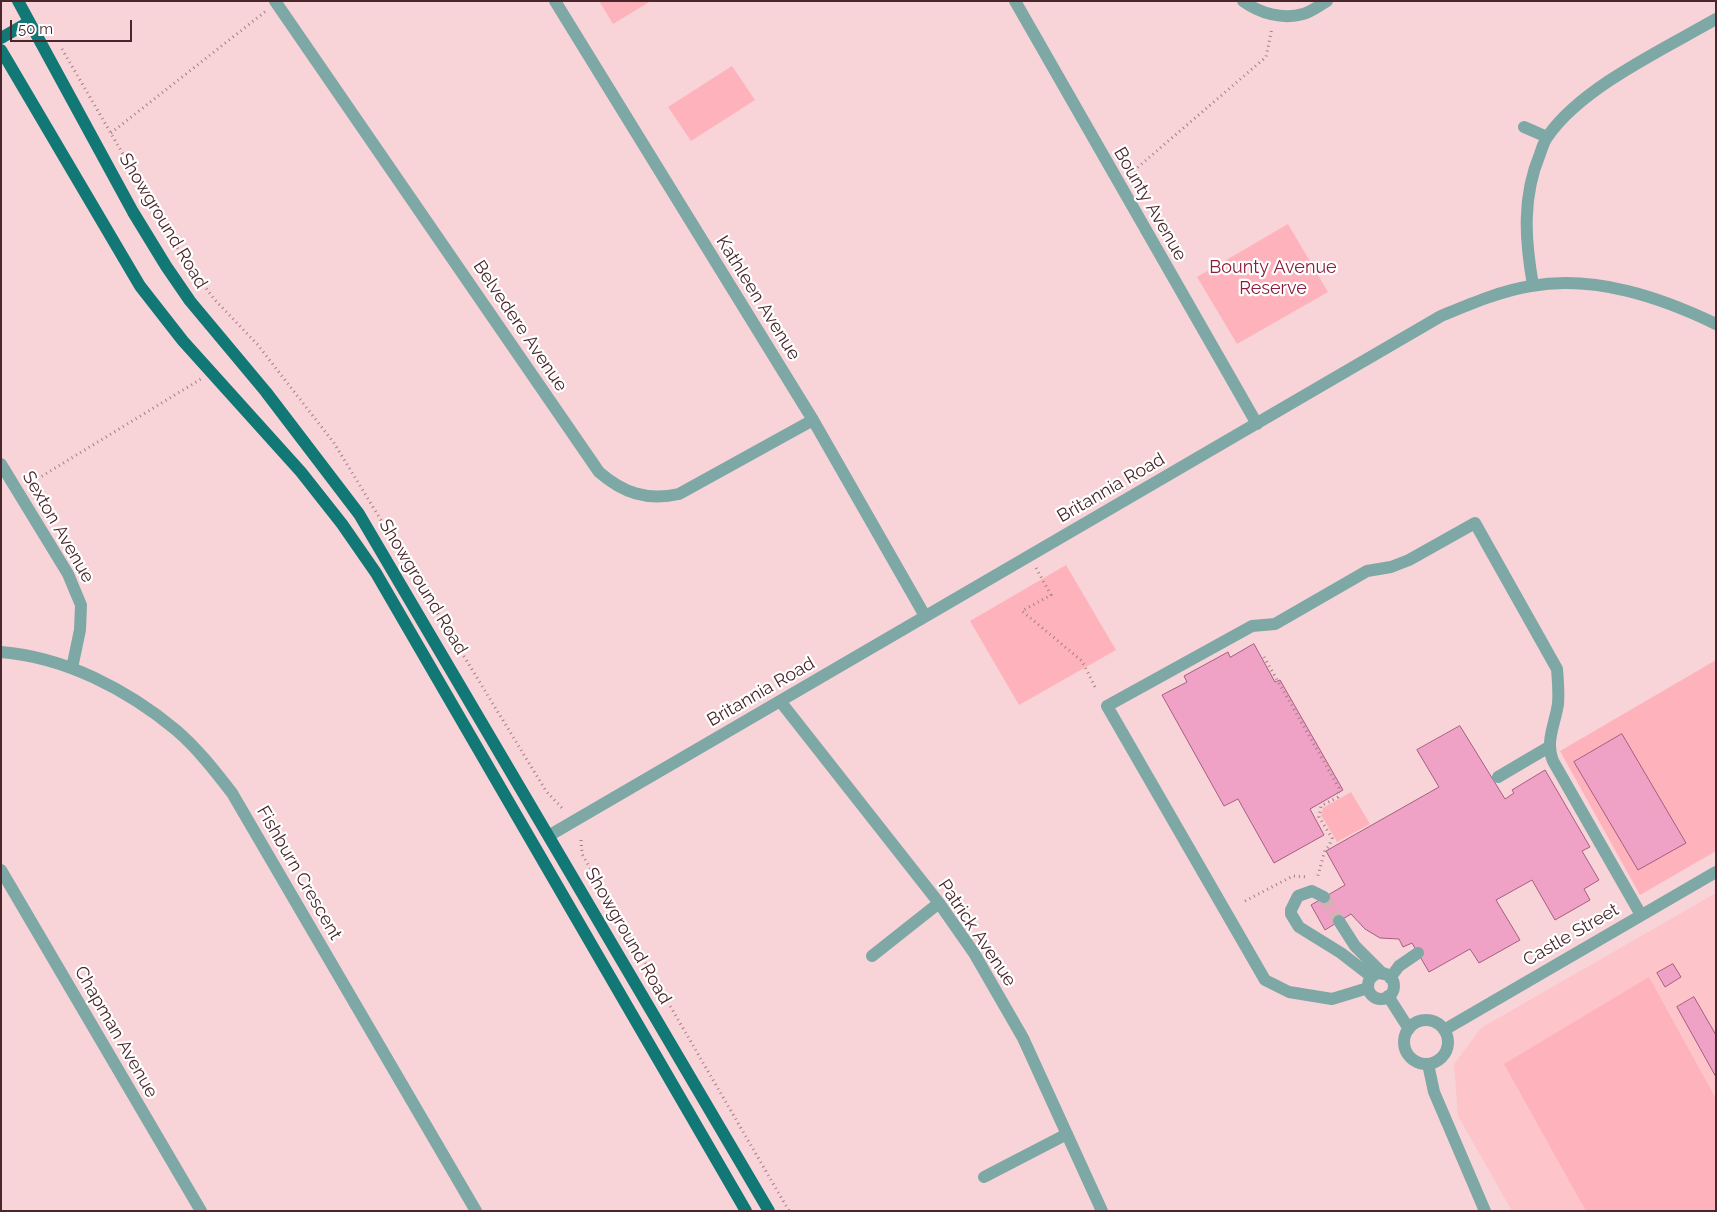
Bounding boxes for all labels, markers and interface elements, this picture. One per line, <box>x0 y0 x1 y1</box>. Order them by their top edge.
scale bar <box>12 10 135 42</box>
text: 50 m <box>18 20 53 38</box>
street label: Bounty Avenue <box>1109 143 1191 265</box>
street label: Showground Road <box>114 149 212 293</box>
street label: Kathleen Avenue <box>711 232 805 364</box>
street label: Belvedere Avenue <box>468 257 572 395</box>
park label: Bounty Avenue Reserve <box>1209 257 1337 300</box>
street label: Britannia Road <box>1053 449 1169 527</box>
street label: Sexton Avenue <box>17 467 99 587</box>
street label: Showground Road <box>374 515 472 659</box>
street label: Britannia Road <box>703 653 819 731</box>
street label: Fishburn Crescent <box>252 802 346 944</box>
street label: Showground Road <box>580 864 676 1008</box>
street label: Patrick Avenue <box>933 875 1021 991</box>
street label: Castle Street <box>1519 899 1623 971</box>
street label: Chapman Avenue <box>70 962 162 1102</box>

